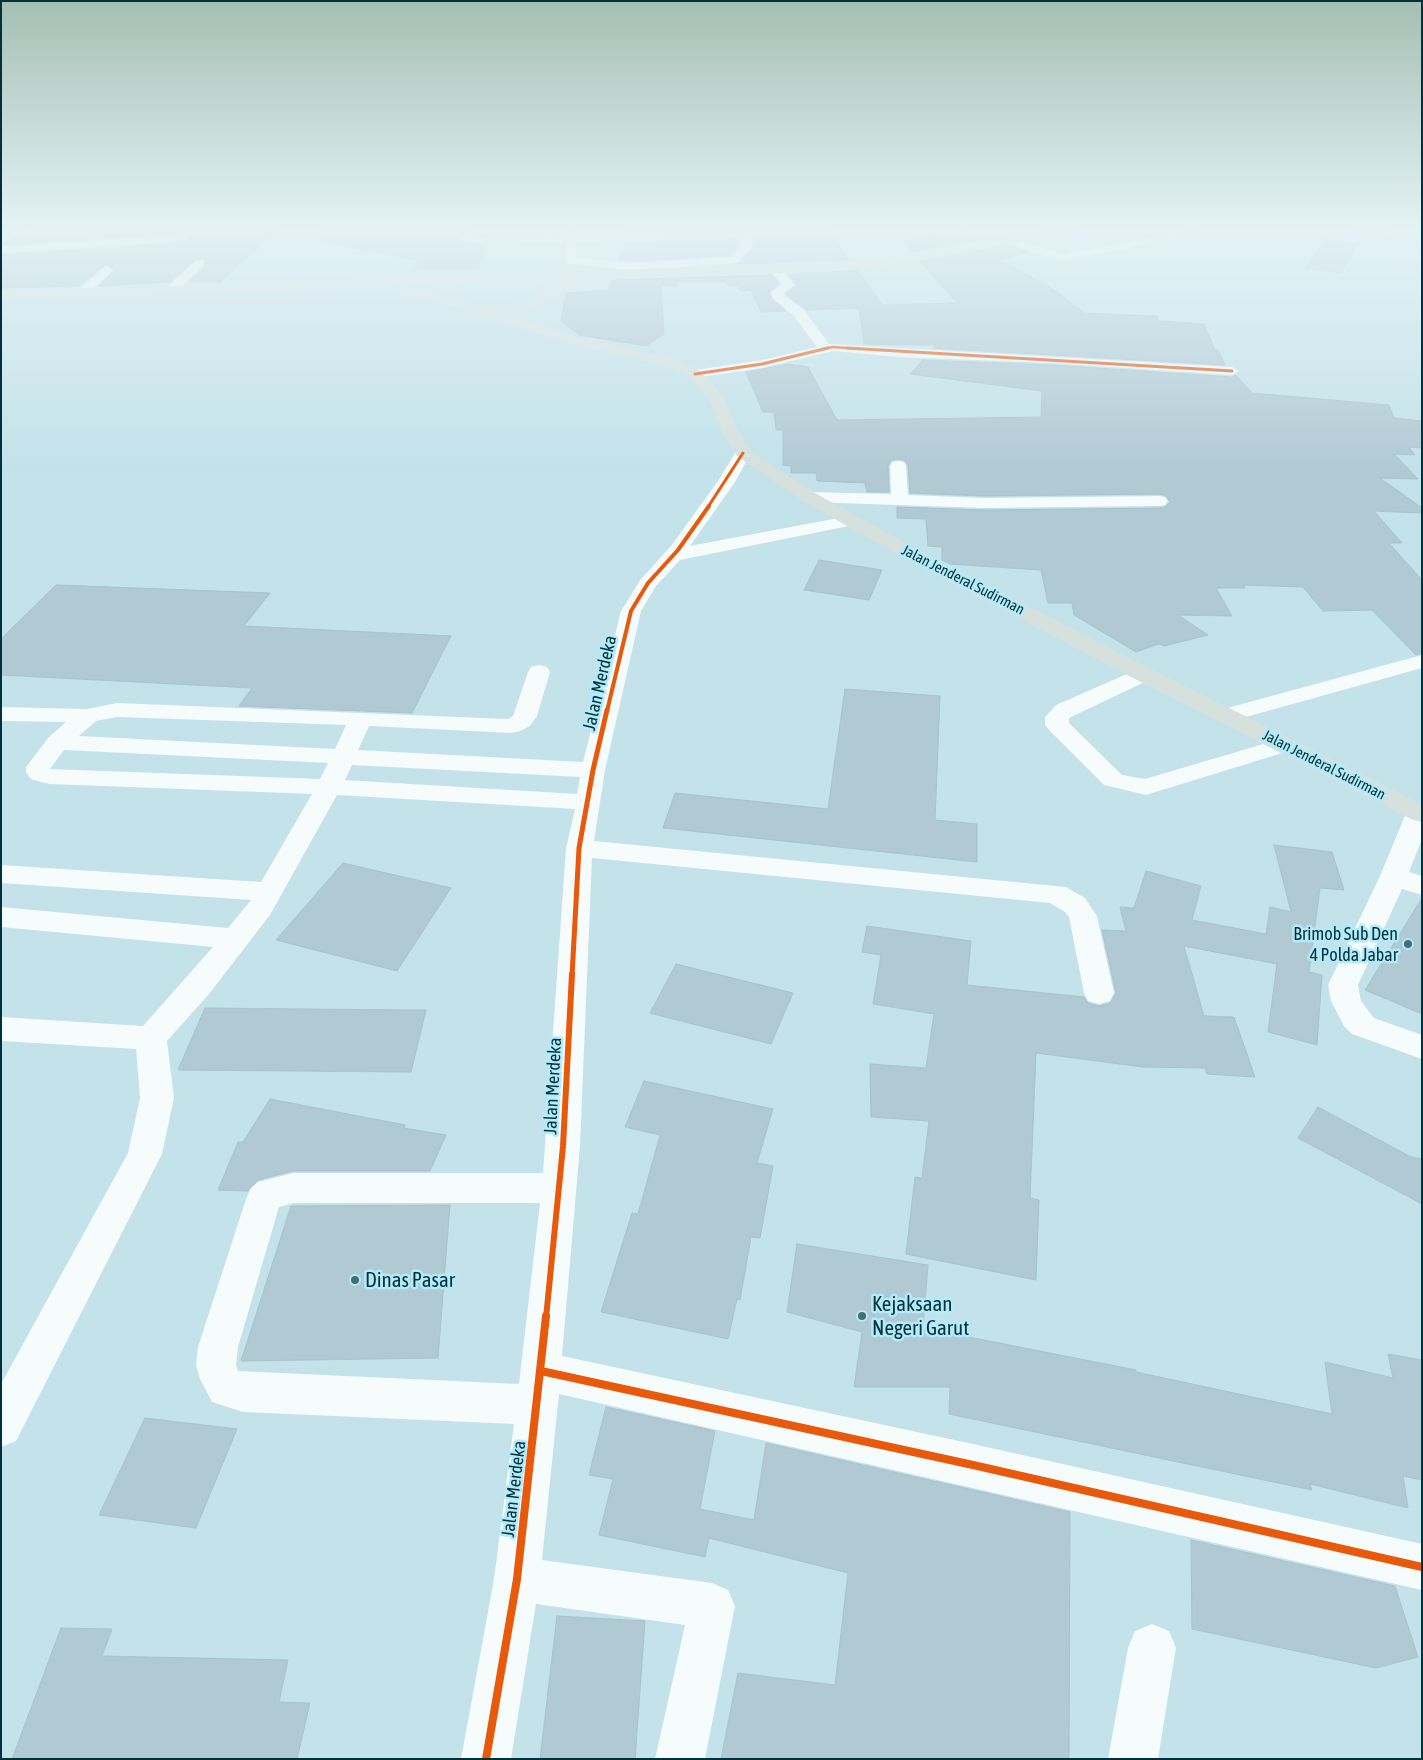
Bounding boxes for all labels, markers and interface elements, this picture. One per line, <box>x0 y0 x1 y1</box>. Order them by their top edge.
street label: Jalan Jenderal Sudirman <box>899 541 1027 619</box>
street label: Jalan Merdeka <box>579 633 621 733</box>
street label: Jalan Jenderal Sudirman <box>1260 726 1388 804</box>
place label: Brimob Sub Den 4 Polda Jabar <box>1293 923 1398 966</box>
marker: Brimob Sub Den 4 Polda Jabar <box>1402 938 1414 950</box>
street label: Jalan Merdeka <box>540 1037 566 1135</box>
place label: Dinas Pasar <box>365 1267 455 1293</box>
marker: Dinas Pasar <box>349 1274 361 1286</box>
place label: Kejaksaan Negeri Garut <box>872 1291 969 1341</box>
marker: Kejaksaan Negeri Garut <box>856 1310 868 1322</box>
street label: Jalan Merdeka <box>497 1440 531 1538</box>

